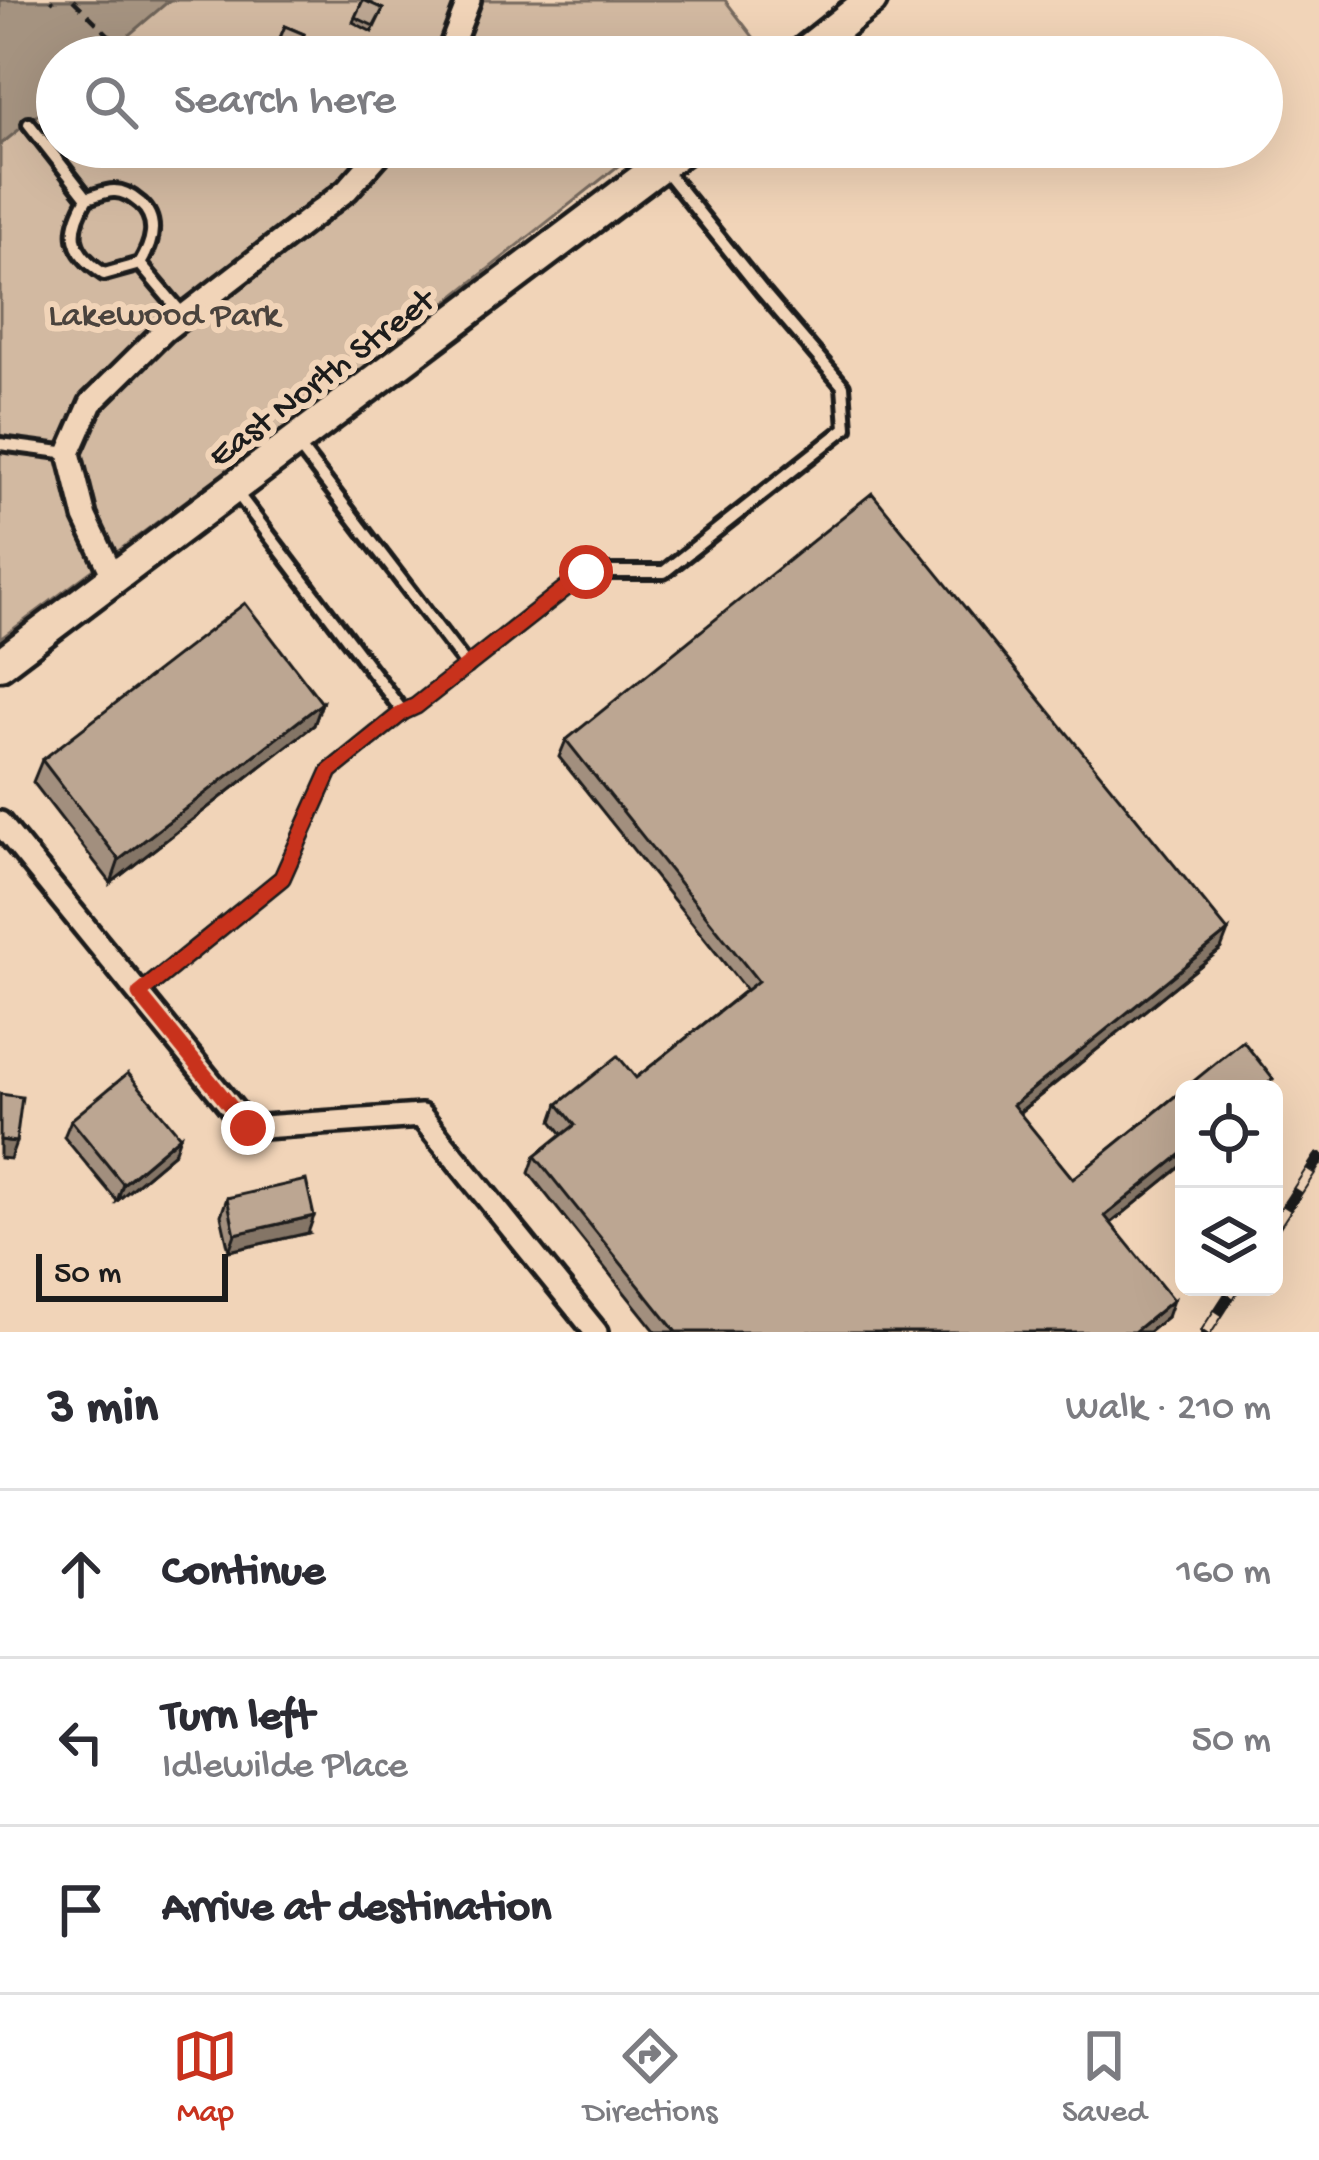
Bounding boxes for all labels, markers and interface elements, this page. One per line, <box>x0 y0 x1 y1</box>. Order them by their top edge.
search box <box>36 36 1283 168</box>
icon: search <box>78 69 144 135</box>
text: Search here <box>174 76 396 129</box>
street label: East North Street <box>201 279 447 479</box>
park label: Lakewood Park <box>48 296 283 339</box>
route start <box>559 545 613 599</box>
map controls <box>1175 1080 1283 1296</box>
button: locate <box>1175 1080 1283 1188</box>
route end <box>221 1101 275 1155</box>
button: layers <box>1175 1188 1283 1296</box>
scale bar <box>36 1248 228 1301</box>
text: 50 m <box>54 1256 121 1294</box>
text: 3 min <box>48 1380 158 1440</box>
text: Walk · 210 m <box>1066 1387 1271 1433</box>
icon: ahead <box>48 1541 114 1607</box>
text: Continue <box>162 1547 325 1600</box>
text: 160 m <box>1176 1551 1271 1597</box>
text: Turn left <box>162 1692 314 1745</box>
icon: left <box>48 1709 114 1775</box>
text: 50 m <box>1191 1719 1271 1765</box>
text: Idlewilde Place <box>162 1745 408 1791</box>
icon: arrive <box>48 1877 114 1943</box>
text: Arrive at destination <box>162 1883 551 1936</box>
tab: Map <box>172 2023 238 2133</box>
tab: Directions <box>583 2023 717 2133</box>
tab: Saved <box>1062 2023 1147 2133</box>

